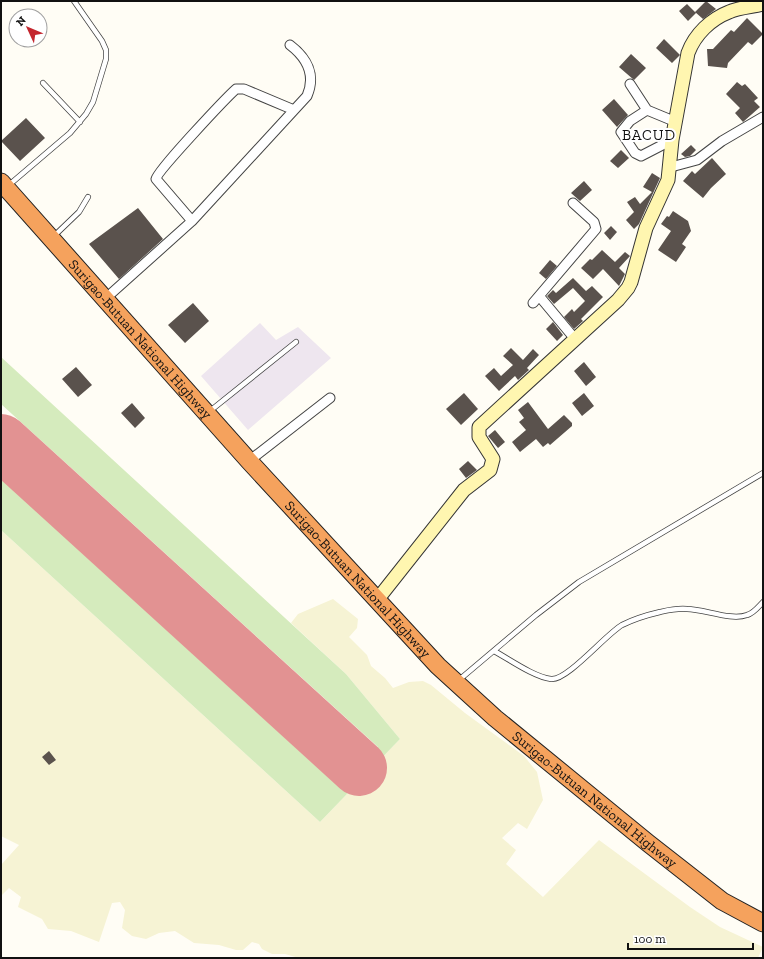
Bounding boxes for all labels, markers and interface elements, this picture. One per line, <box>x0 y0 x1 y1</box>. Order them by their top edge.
north arrow <box>8 8 48 48</box>
text: N <box>14 13 29 29</box>
district label: BACUD <box>622 126 676 144</box>
street label: Surigao-Butuan National Highway <box>65 256 216 423</box>
street label: Surigao-Butuan National Highway <box>281 497 435 662</box>
street label: Surigao-Butuan National Highway <box>509 727 681 872</box>
scale bar <box>628 925 753 951</box>
text: 100 m <box>634 932 666 946</box>

